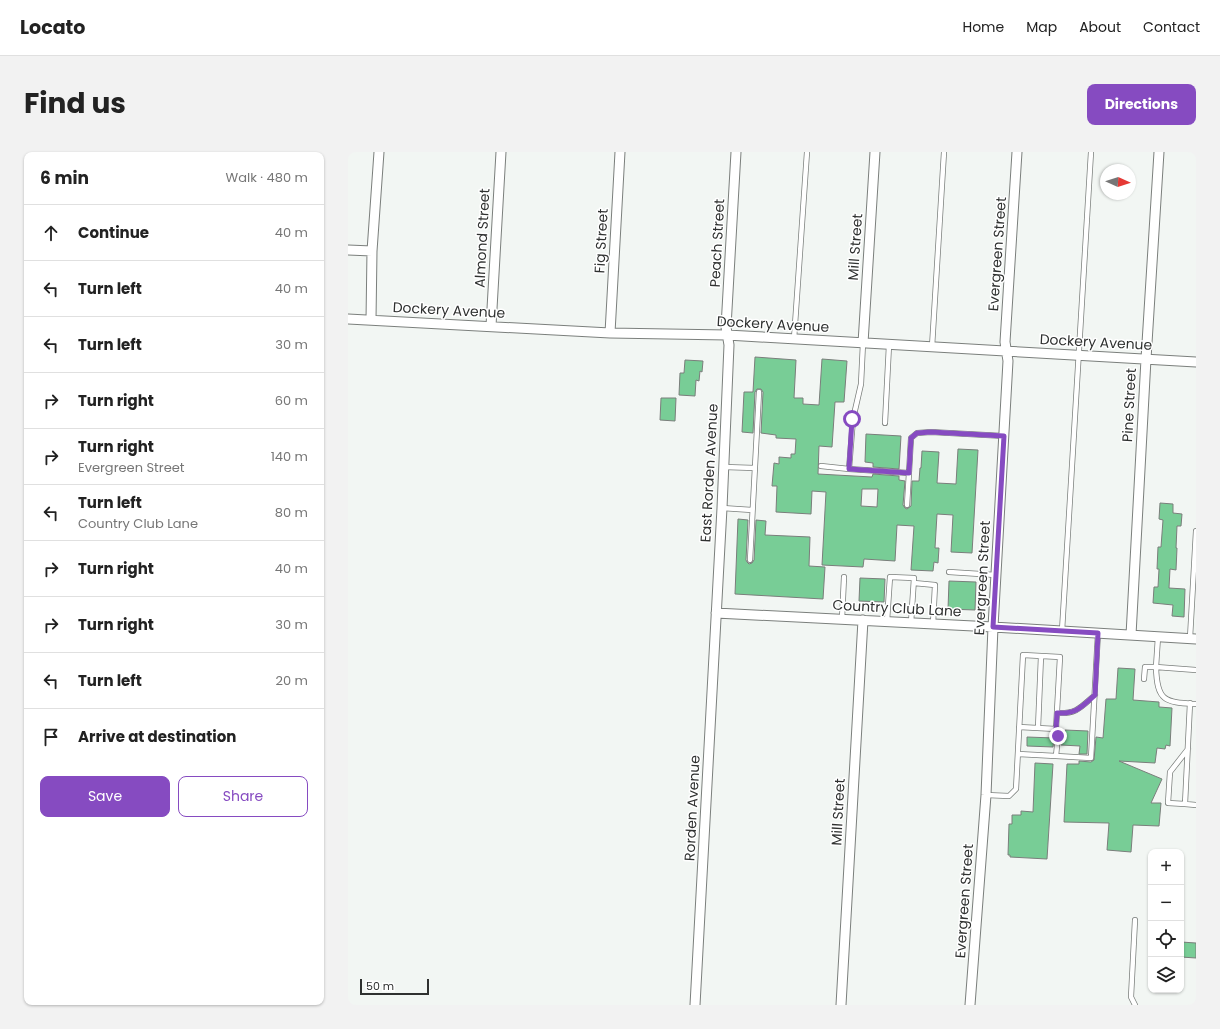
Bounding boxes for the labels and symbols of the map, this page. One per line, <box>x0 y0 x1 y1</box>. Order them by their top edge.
north arrow <box>1100 164 1136 200</box>
street label: Almond Street <box>469 188 495 288</box>
street label: Evergreen Street <box>983 196 1011 312</box>
street label: Peach Street <box>705 198 729 288</box>
street label: Fig Street <box>589 208 613 274</box>
street label: Mill Street <box>843 213 867 281</box>
street label: Dockery Avenue <box>392 297 506 323</box>
street label: Dockery Avenue <box>716 311 830 337</box>
street label: Dockery Avenue <box>1039 329 1153 355</box>
street label: Pine Street <box>1117 368 1141 442</box>
street label: East Rorden Avenue <box>695 403 723 543</box>
route start <box>843 410 861 428</box>
street label: Evergreen Street <box>969 520 995 636</box>
street label: Country Club Lane <box>832 595 962 621</box>
route end <box>1049 727 1067 745</box>
street label: Rorden Avenue <box>679 754 705 862</box>
street label: Mill Street <box>826 778 850 846</box>
street label: Evergreen Street <box>950 843 978 959</box>
scale bar <box>360 977 429 996</box>

